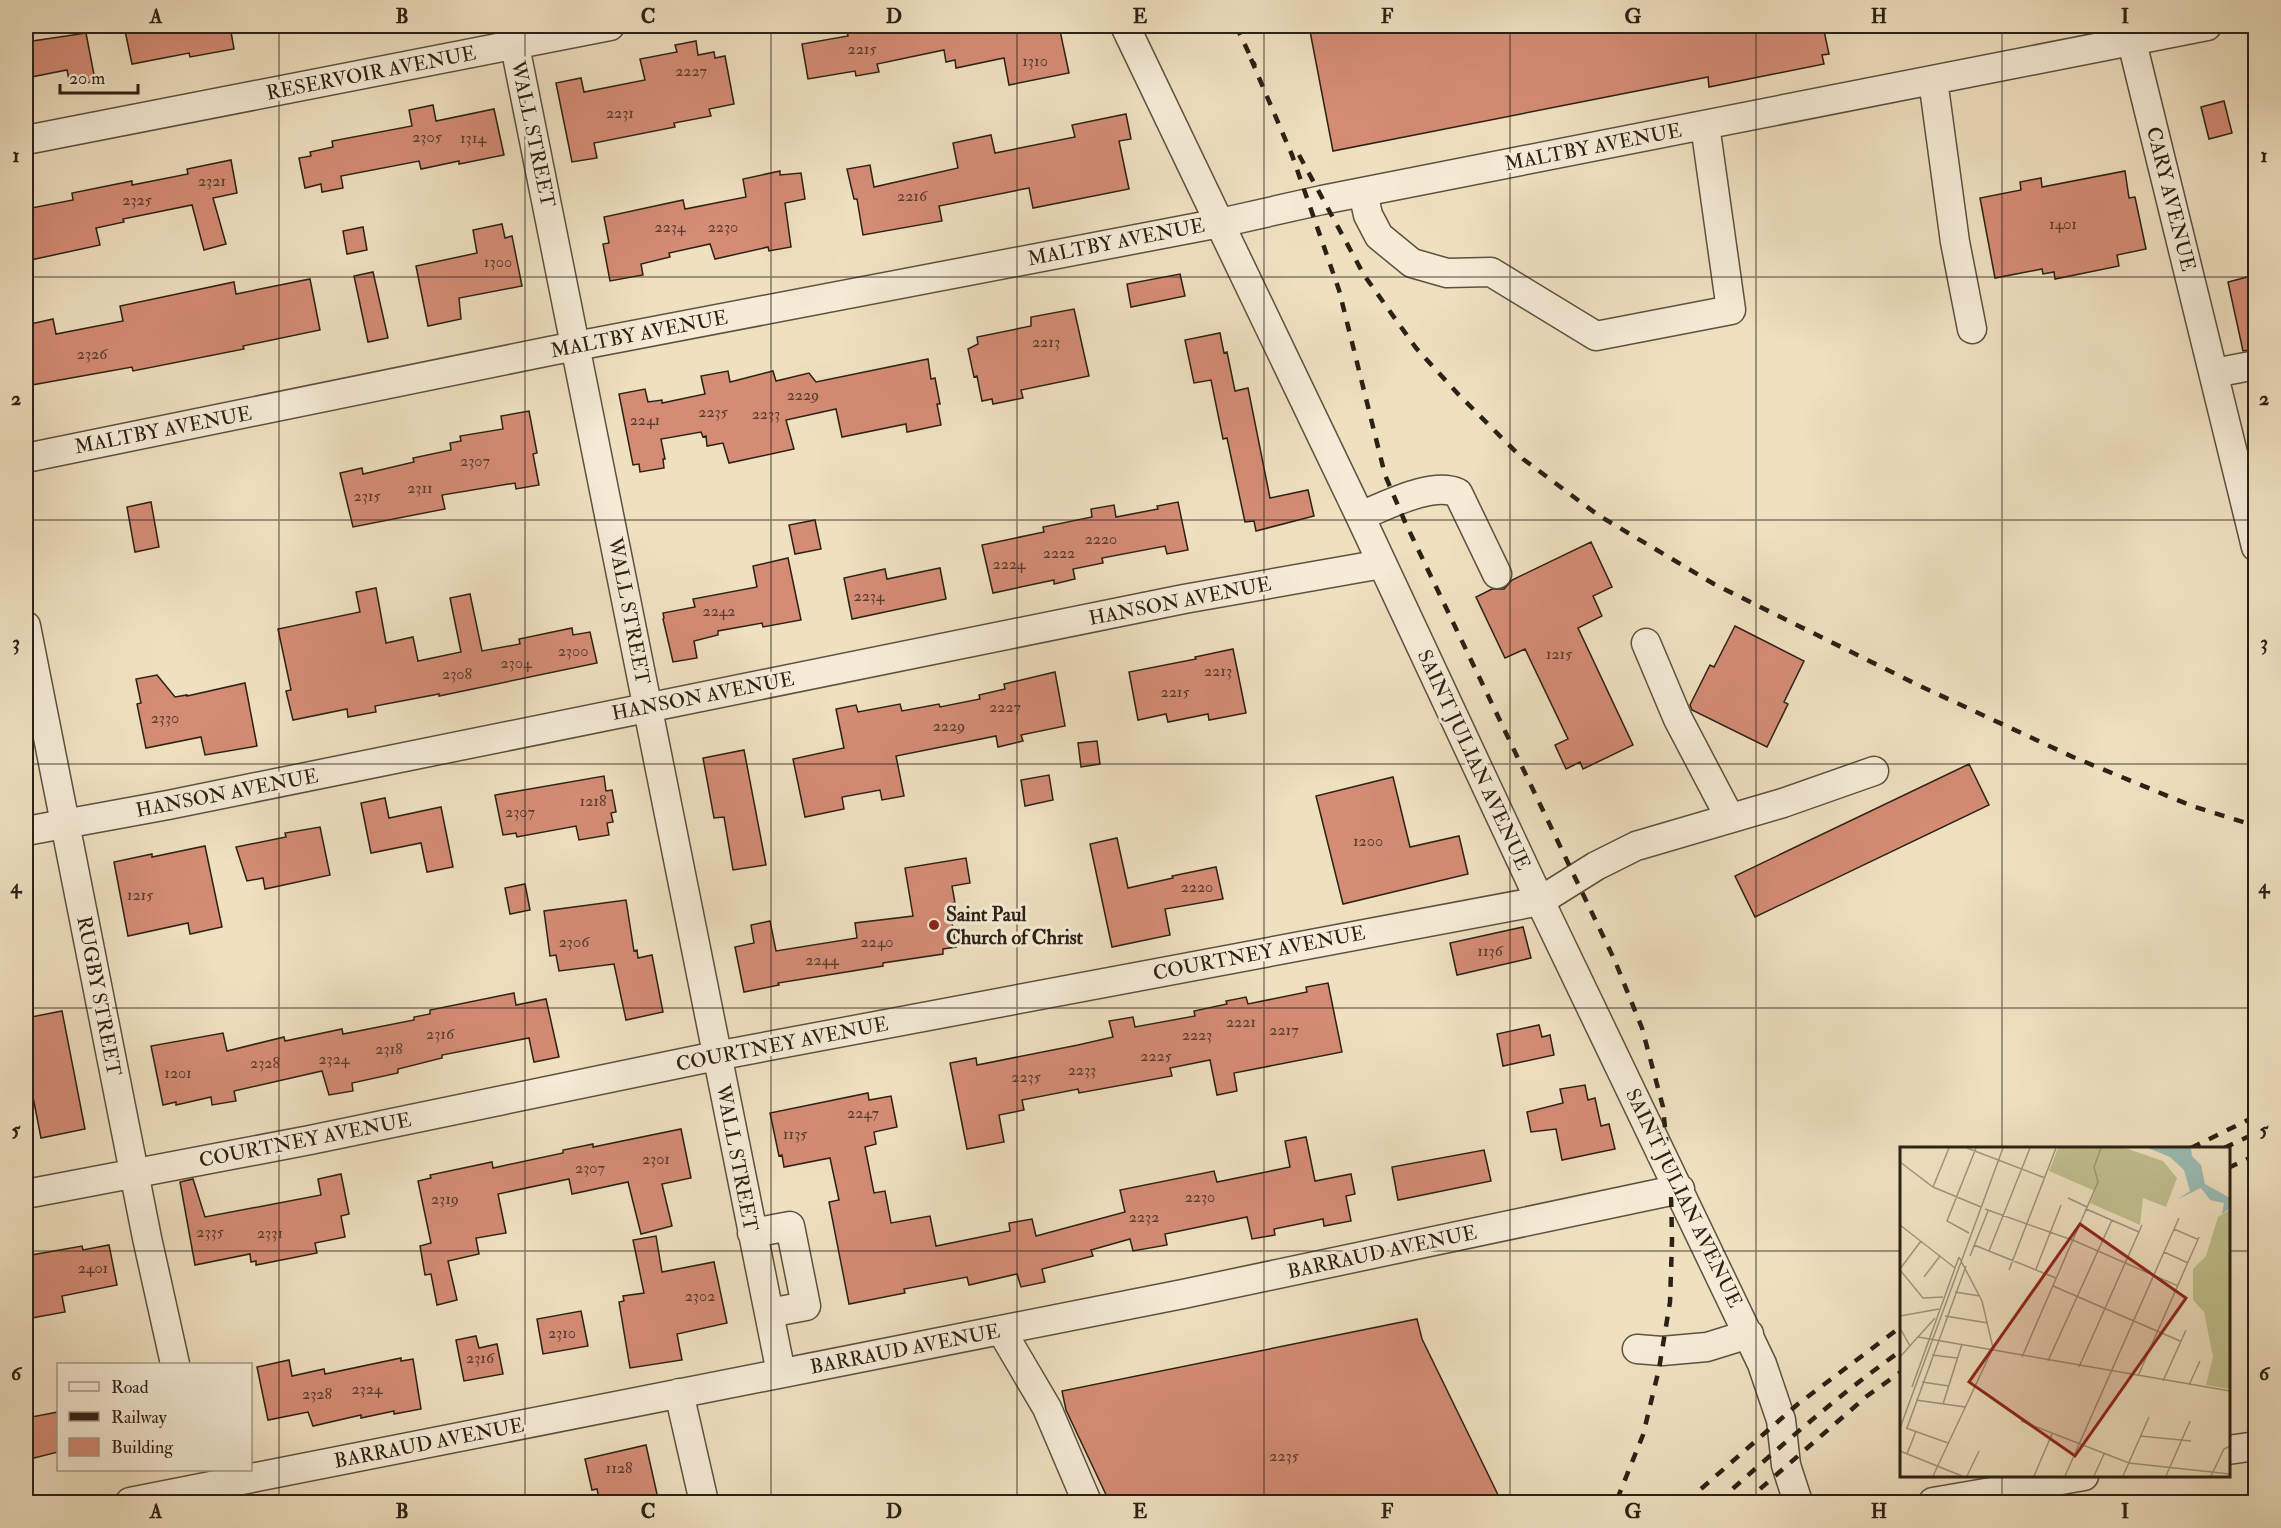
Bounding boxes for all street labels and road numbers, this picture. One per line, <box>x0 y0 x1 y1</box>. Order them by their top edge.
street label: RESERVOIR AVENUE <box>264 40 478 106</box>
street label: WALL STREET <box>505 57 561 210</box>
street label: MALTBY AVENUE <box>1502 118 1684 176</box>
street label: CARY AVENUE <box>2141 124 2201 274</box>
street label: MALTBY AVENUE <box>1025 213 1207 271</box>
street label: MALTBY AVENUE <box>548 305 730 363</box>
street label: MALTBY AVENUE <box>72 401 254 459</box>
street label: WALL STREET <box>602 534 656 687</box>
street label: HANSON AVENUE <box>1087 571 1273 631</box>
street label: SAINT JULIAN AVENUE <box>1412 646 1536 874</box>
street label: HANSON AVENUE <box>610 666 796 726</box>
street label: HANSON AVENUE <box>134 763 320 823</box>
street label: RUGBY STREET <box>71 914 127 1078</box>
street label: COURTNEY AVENUE <box>1151 920 1367 986</box>
street label: COURTNEY AVENUE <box>674 1011 890 1077</box>
street label: WALL STREET <box>710 1081 764 1234</box>
street label: SAINT JULIAN AVENUE <box>1620 1084 1748 1312</box>
street label: COURTNEY AVENUE <box>197 1107 413 1173</box>
street label: BARRAUD AVENUE <box>1285 1220 1479 1284</box>
street label: BARRAUD AVENUE <box>808 1318 1002 1380</box>
street label: BARRAUD AVENUE <box>332 1412 526 1474</box>

